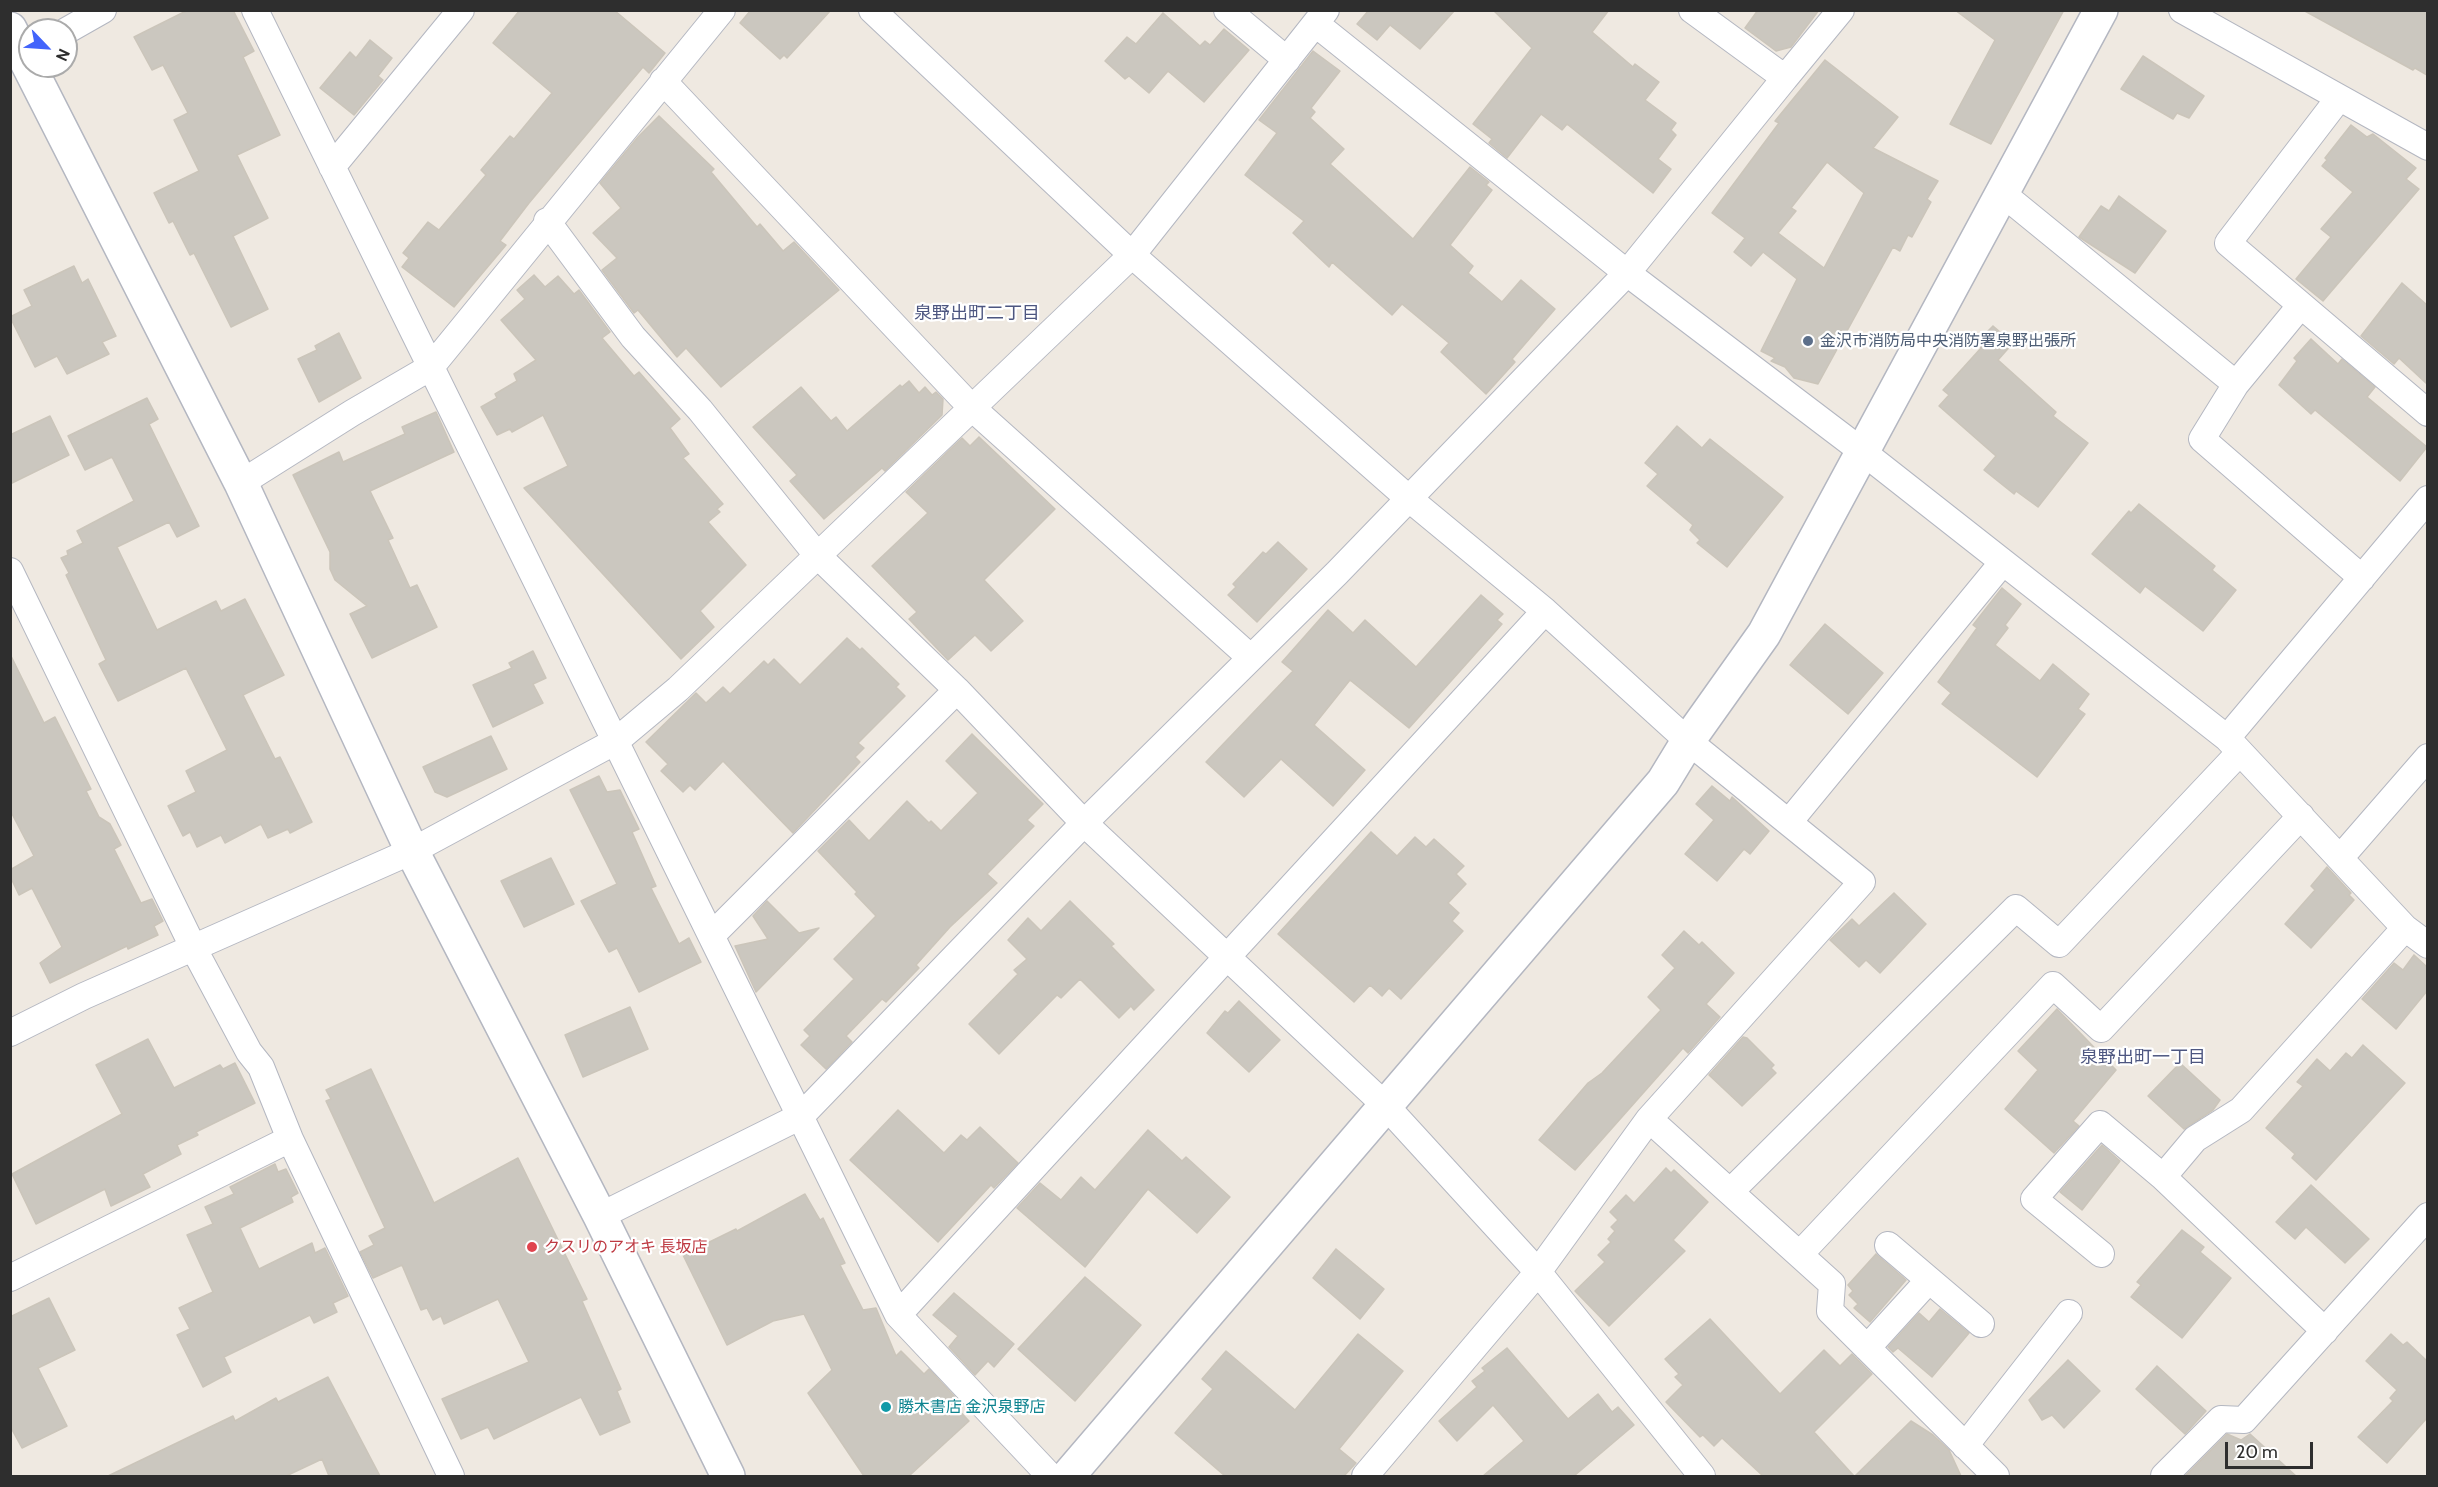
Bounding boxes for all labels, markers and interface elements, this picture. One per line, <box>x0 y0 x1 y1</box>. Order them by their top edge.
north arrow <box>18 18 78 78</box>
text: N <box>52 46 74 64</box>
district label: 泉野出町二丁目 <box>914 303 1040 325</box>
place label: 金沢市消防局中央消防署泉野出張所 <box>1820 331 2076 351</box>
marker: 金沢市消防局中央消防署泉野出張所 <box>1801 334 1815 348</box>
district label: 泉野出町一丁目 <box>2080 1047 2206 1069</box>
place label: クスリのアオキ 長坂店 <box>544 1237 708 1257</box>
marker: クスリのアオキ 長坂店 <box>525 1240 539 1254</box>
place label: 勝木書店 金沢泉野店 <box>898 1397 1046 1417</box>
marker: 勝木書店 金沢泉野店 <box>879 1400 893 1414</box>
scale bar <box>2228 1430 2316 1468</box>
text: 20 m <box>2236 1441 2278 1463</box>

